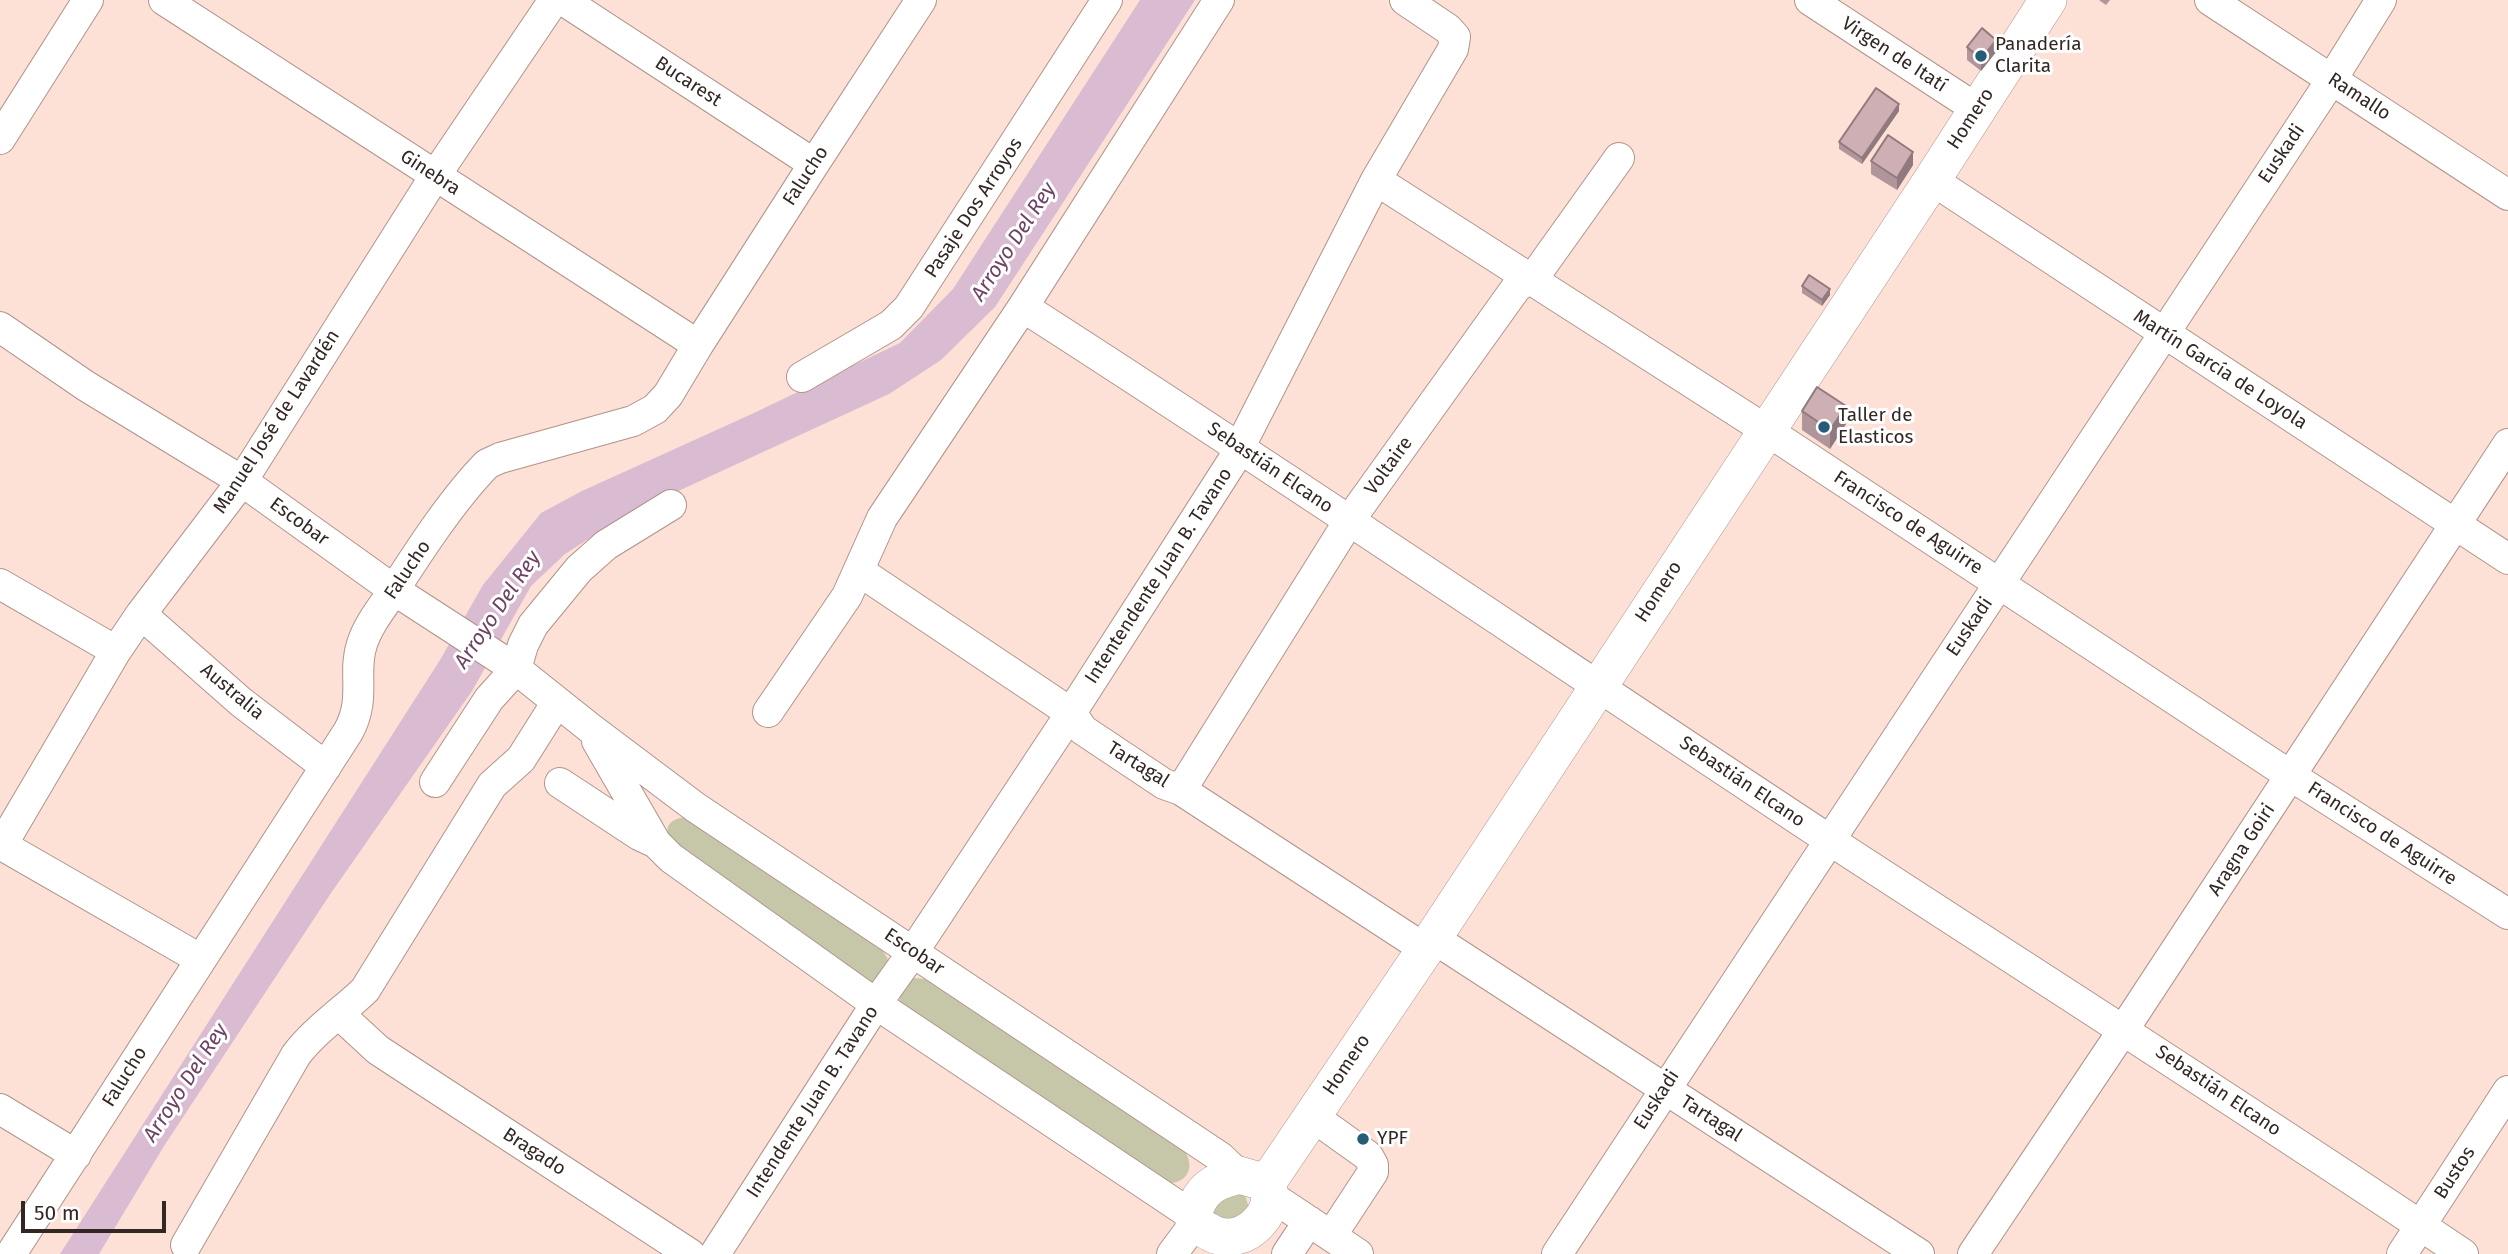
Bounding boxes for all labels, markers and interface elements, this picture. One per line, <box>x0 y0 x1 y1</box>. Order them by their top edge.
street label: Virgen de Itatí <box>1837 13 1951 97</box>
place label: Panadería Clarita <box>1995 34 2082 78</box>
marker: Panadería Clarita <box>1973 48 1989 64</box>
street label: Bucarest <box>650 52 726 112</box>
street label: Ramallo <box>2323 68 2395 126</box>
street label: Homero <box>1943 84 1999 154</box>
street label: Euskadi <box>2254 120 2310 188</box>
street label: Pasaje Dos Arroyos <box>920 134 1028 282</box>
street label: Falucho <box>778 142 834 210</box>
street label: Ginebra <box>396 145 464 201</box>
water label: Arroyo Del Rey <box>966 178 1062 306</box>
street label: Martín García de Loyola <box>2129 305 2311 435</box>
street label: Manuel José de Lavardén <box>209 326 345 518</box>
place label: Taller de Elasticos <box>1838 405 1913 449</box>
street label: Sebastián Elcano <box>1203 418 1337 518</box>
marker: Taller de Elasticos <box>1816 419 1832 435</box>
street label: Voltaire <box>1360 432 1418 500</box>
street label: Intentendente Juan B. Tavano <box>1081 464 1237 688</box>
street label: Francisco de Aguirre <box>1829 466 1987 580</box>
street label: Escobar <box>265 493 333 551</box>
street label: Falucho <box>380 536 436 604</box>
water label: Arroyo Del Rey <box>450 547 546 673</box>
street label: Homero <box>1631 557 1687 627</box>
street label: Euskadi <box>1942 593 1998 661</box>
street label: Australia <box>196 659 268 725</box>
street label: Sebastián Elcano <box>1675 732 1809 832</box>
street label: Tartagal <box>1103 737 1173 793</box>
street label: Francisco de Aguirre <box>2303 777 2461 891</box>
street label: Aragna Goiri <box>2204 800 2280 900</box>
street label: Escobar <box>880 924 948 980</box>
street label: Intendente Juan B. Tavano <box>742 1002 884 1202</box>
water label: Arroyo Del Rey <box>138 1019 234 1147</box>
street label: Homero <box>1318 1030 1376 1100</box>
street label: Sebastián Elcano <box>2151 1041 2285 1141</box>
street label: Falucho <box>98 1043 152 1111</box>
street label: Euskadi <box>1629 1066 1685 1134</box>
street label: Tartagal <box>1676 1091 1746 1147</box>
street label: Bragado <box>498 1123 570 1181</box>
place label: YPF <box>1377 1128 1408 1150</box>
marker: YPF <box>1355 1131 1371 1147</box>
street label: Bustos <box>2430 1142 2480 1204</box>
scale bar <box>24 1188 170 1232</box>
text: 50 m <box>34 1200 80 1226</box>

